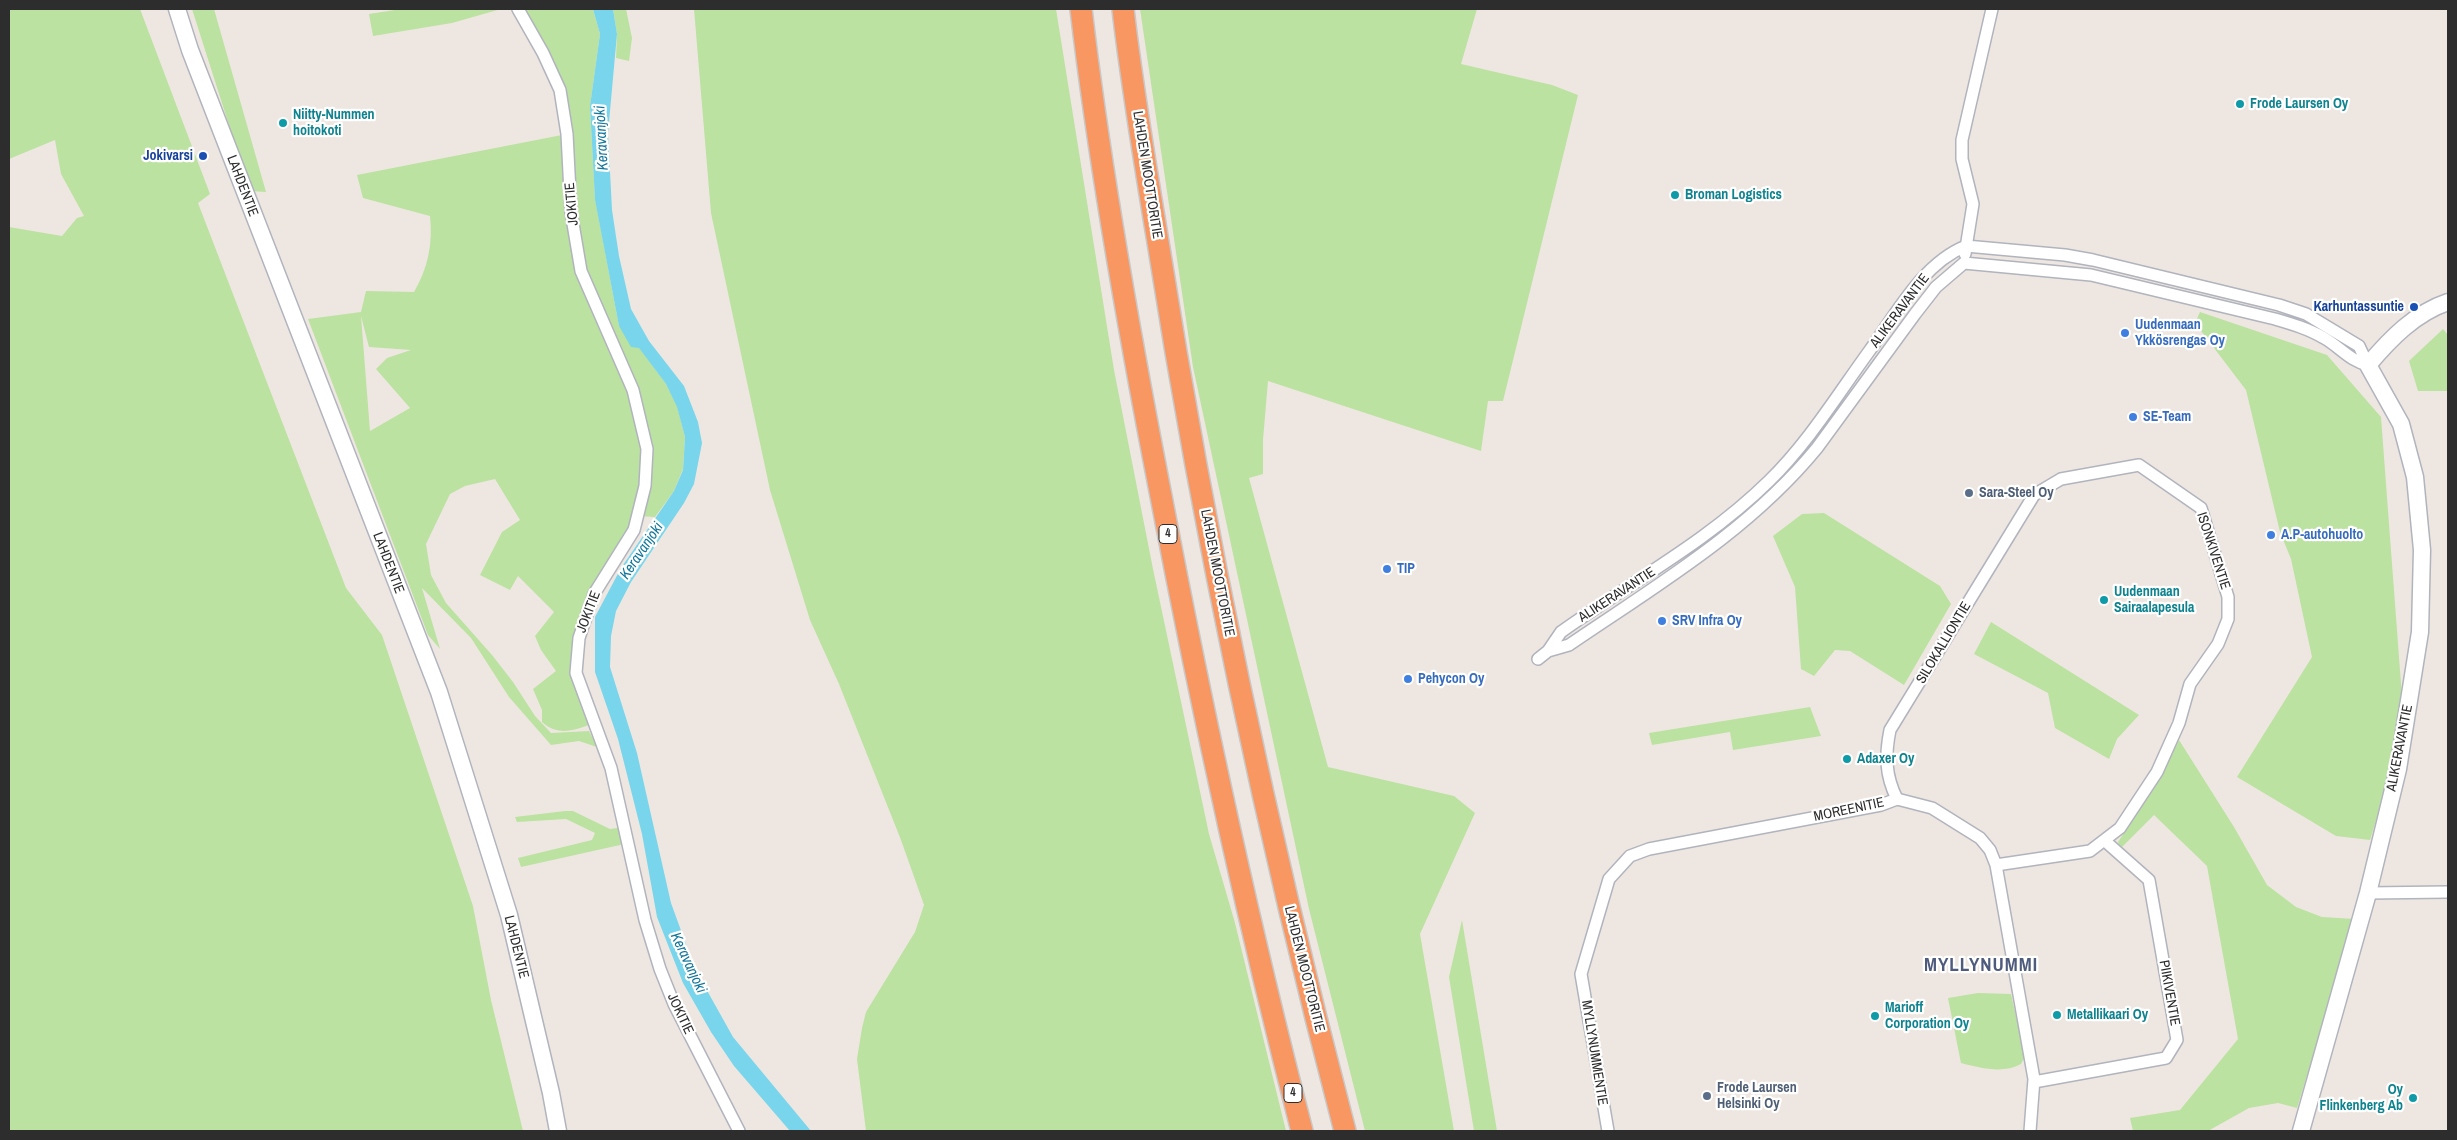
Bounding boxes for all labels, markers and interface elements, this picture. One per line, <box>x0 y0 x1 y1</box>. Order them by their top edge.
place label: Frode Laursen Oy <box>2250 96 2348 112</box>
marker: Frode Laursen Oy <box>2234 98 2246 110</box>
water label: Keravanjoki <box>591 105 613 171</box>
place label: Niitty-Nummen hoitokoti <box>293 107 375 140</box>
street label: LAHDEN MOOTTORITIE <box>1129 110 1165 240</box>
marker: Niitty-Nummen hoitokoti <box>277 117 289 129</box>
place label: Jokivarsi <box>143 148 193 164</box>
marker: Jokivarsi <box>197 150 209 162</box>
street label: LAHDENTIE <box>223 153 261 219</box>
street label: JOKITIE <box>562 182 582 226</box>
place label: Broman Logistics <box>1685 187 1782 203</box>
marker: Broman Logistics <box>1669 189 1681 201</box>
street label: ALIKERAVANTIE <box>1867 271 1933 351</box>
place label: Karhuntassuntie <box>2313 299 2404 315</box>
marker: Karhuntassuntie <box>2408 301 2420 313</box>
place label: Uudenmaan Ykkösrengas Oy <box>2135 317 2225 350</box>
marker: Uudenmaan Ykkösrengas Oy <box>2119 327 2131 339</box>
place label: SE-Team <box>2143 409 2191 425</box>
marker: SE-Team <box>2127 411 2139 423</box>
place label: Sara-Steel Oy <box>1979 485 2054 501</box>
marker: Sara-Steel Oy <box>1963 487 1975 499</box>
street label: LAHDEN MOOTTORITIE <box>1196 508 1238 638</box>
street label: ISONKIVENTIE <box>2193 510 2233 592</box>
water label: Keravanjoki <box>616 519 668 583</box>
road number: 4 <box>1159 524 1177 544</box>
place label: A.P-autohuolto <box>2281 527 2363 543</box>
marker: A.P-autohuolto <box>2265 529 2277 541</box>
street label: LAHDENTIE <box>369 530 407 596</box>
place label: TIP <box>1397 561 1415 577</box>
marker: TIP <box>1381 563 1393 575</box>
street label: ALIKERAVANTIE <box>1575 564 1659 626</box>
place label: Uudenmaan Sairaalapesula <box>2114 584 2194 616</box>
street label: JOKITIE <box>573 589 605 635</box>
marker: Uudenmaan Sairaalapesula <box>2098 594 2110 606</box>
street label: SILOKALLIONTIE <box>1913 599 1975 687</box>
place label: SRV Infra Oy <box>1672 613 1742 629</box>
marker: SRV Infra Oy <box>1656 615 1668 627</box>
place label: Pehycon Oy <box>1418 671 1484 687</box>
marker: Pehycon Oy <box>1402 673 1414 685</box>
street label: ALIKERAVANTIE <box>2383 703 2417 793</box>
place label: Adaxer Oy <box>1857 751 1914 767</box>
marker: Adaxer Oy <box>1841 753 1853 765</box>
street label: MOREENITIE <box>1812 794 1886 826</box>
street label: LAHDEN MOOTTORITIE <box>1280 904 1328 1034</box>
street label: LAHDENTIE <box>500 914 532 980</box>
water label: Keravanjoki <box>666 930 710 996</box>
district label: MYLLYNUMMI <box>1923 955 2039 977</box>
street label: PIIKIVENTIE <box>2155 959 2183 1027</box>
street label: JOKITIE <box>663 991 697 1037</box>
street label: MYLLYNUMMENTIE <box>1577 999 1611 1107</box>
place label: Marioff Corporation Oy <box>1885 1000 1969 1032</box>
place label: Metallikaari Oy <box>2067 1007 2148 1023</box>
marker: Metallikaari Oy <box>2051 1009 2063 1021</box>
marker: Marioff Corporation Oy <box>1869 1010 1881 1022</box>
place label: Frode Laursen Helsinki Oy <box>1717 1080 1797 1112</box>
place label: Oy Flinkenberg Ab <box>2319 1082 2403 1114</box>
road number: 4 <box>1284 1084 1302 1102</box>
marker: Frode Laursen Helsinki Oy <box>1701 1090 1713 1102</box>
marker: Oy Flinkenberg Ab <box>2407 1092 2419 1104</box>

